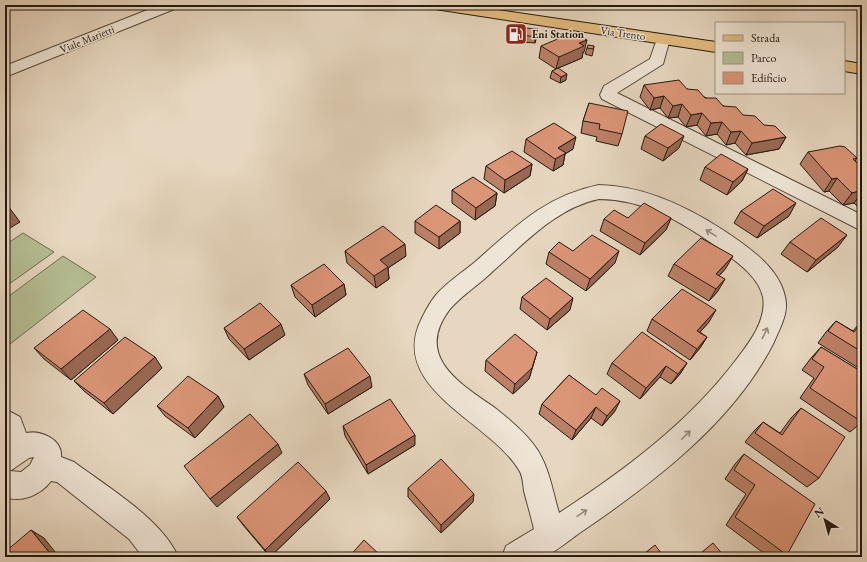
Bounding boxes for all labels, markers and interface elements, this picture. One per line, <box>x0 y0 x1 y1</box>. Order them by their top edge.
fuel station icon: Eni Station <box>503 21 529 47</box>
street label: Viale Marietti <box>58 22 117 56</box>
legend <box>715 22 845 94</box>
street label: Via Trento <box>600 23 647 43</box>
place label: Eni Station <box>532 27 585 41</box>
text: Strada <box>751 30 780 46</box>
text: Parco <box>751 50 776 66</box>
text: Edificio <box>751 70 787 86</box>
one-way arrow <box>705 228 717 236</box>
one-way arrow <box>762 328 769 340</box>
one-way arrow <box>681 430 691 440</box>
north arrow <box>805 500 845 540</box>
text: N <box>811 504 827 520</box>
one-way arrow <box>576 509 588 517</box>

